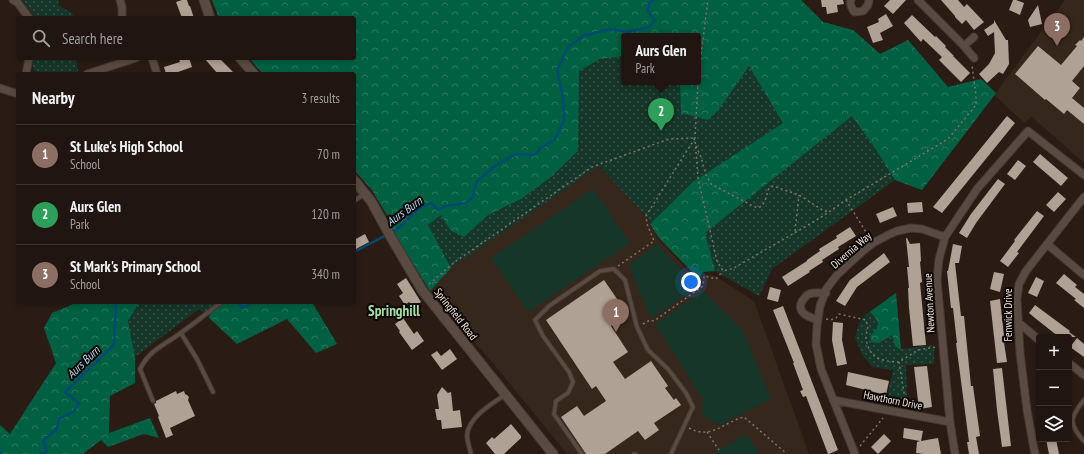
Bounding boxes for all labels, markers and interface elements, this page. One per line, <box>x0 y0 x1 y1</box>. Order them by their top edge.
pin: 3 <box>1044 13 1070 46</box>
search box <box>16 16 356 60</box>
icon: search <box>30 27 52 49</box>
text: Search here <box>62 29 123 48</box>
popup <box>621 33 701 85</box>
text: Aurs Glen <box>635 41 687 60</box>
text: Park <box>635 60 655 77</box>
text: Nearby <box>32 87 75 109</box>
text: 3 results <box>301 90 340 107</box>
pin: 2 <box>648 98 674 131</box>
text: St Luke's High School <box>70 137 183 156</box>
text: 1 <box>42 146 48 163</box>
text: 70 m <box>317 146 340 163</box>
text: School <box>70 156 100 173</box>
water label: Aurs Burn <box>383 193 425 229</box>
text: Aurs Glen <box>70 197 121 216</box>
text: 2 <box>42 206 48 223</box>
text: 120 m <box>311 206 340 223</box>
text: Park <box>70 216 89 233</box>
street label: Divernia Way <box>828 228 875 271</box>
text: St Mark's Primary School <box>70 257 201 276</box>
text: 3 <box>42 266 48 283</box>
text: 340 m <box>311 266 340 283</box>
your location <box>681 272 701 292</box>
street label: Newton Avenue <box>920 273 938 333</box>
text: School <box>70 276 100 293</box>
street label: Springfield Road <box>431 285 481 343</box>
street label: Fenwick Drive <box>1001 288 1015 342</box>
pin: 1 <box>603 299 629 332</box>
district label: Springhill <box>368 301 420 320</box>
map controls <box>1036 334 1072 442</box>
button: + <box>1036 334 1072 370</box>
water label: Aurs Burn <box>63 342 103 381</box>
button: − <box>1036 370 1072 406</box>
street label: Hawthorn Drive <box>862 387 924 413</box>
button: layers <box>1036 406 1072 442</box>

